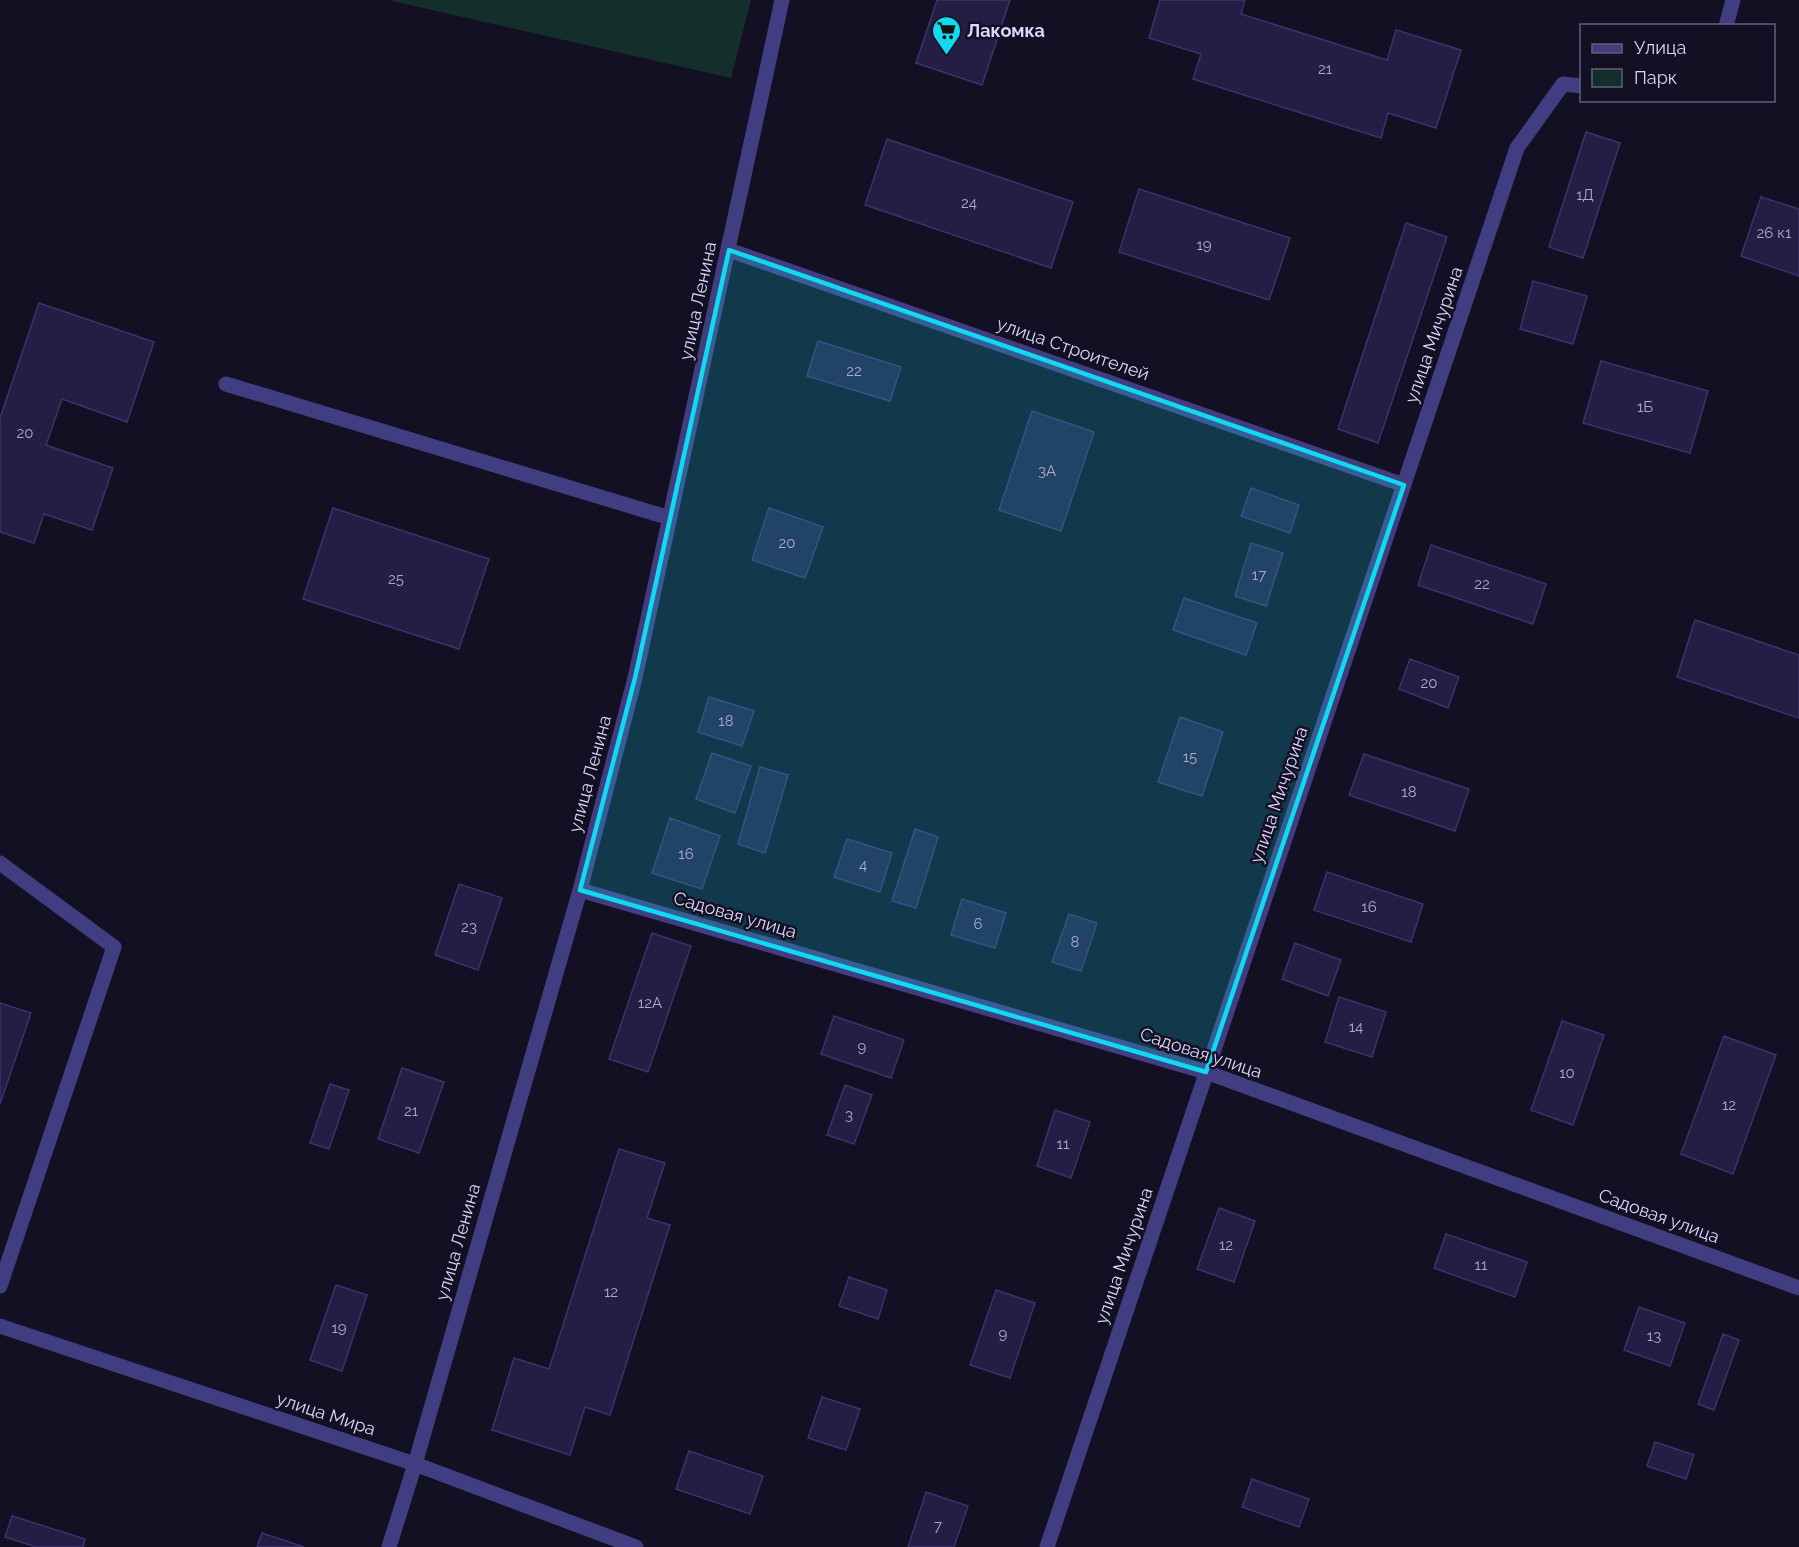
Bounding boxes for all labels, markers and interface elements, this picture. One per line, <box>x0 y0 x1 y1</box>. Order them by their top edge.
supermarket icon: Лакомка <box>930 15 962 57</box>
place label: Лакомка <box>967 20 1045 41</box>
legend <box>1580 24 1775 102</box>
text: Улица <box>1634 37 1686 58</box>
house number: 21 <box>1318 60 1333 78</box>
text: Парк <box>1634 67 1677 88</box>
house number: 1Д <box>1576 186 1594 204</box>
house number: 24 <box>961 194 977 212</box>
house number: 26 к1 <box>1757 224 1792 242</box>
house number: 19 <box>1196 236 1212 254</box>
street label: улица Ленина <box>675 240 720 362</box>
street label: улица Мичурина <box>1400 264 1467 406</box>
street label: улица Строителей <box>994 313 1152 384</box>
house number: 22 <box>846 362 862 380</box>
house number: 1Б <box>1637 398 1653 416</box>
house number: 20 <box>17 424 34 442</box>
house number: 3А <box>1038 462 1056 480</box>
house number: 20 <box>779 534 796 552</box>
house number: 17 <box>1252 566 1266 584</box>
house number: 25 <box>388 570 404 588</box>
house number: 22 <box>1474 575 1490 593</box>
house number: 20 <box>1421 674 1438 692</box>
house number: 18 <box>718 712 734 730</box>
street label: улица Ленина <box>564 713 615 835</box>
street label: улица Мичурина <box>1245 724 1312 866</box>
house number: 15 <box>1183 748 1197 766</box>
house number: 18 <box>1401 783 1417 801</box>
house number: 16 <box>678 845 694 863</box>
house number: 4 <box>859 856 867 874</box>
street label: Садовая улица <box>671 887 799 942</box>
house number: 16 <box>1361 898 1377 916</box>
house number: 6 <box>973 915 983 933</box>
house number: 23 <box>461 918 477 936</box>
house number: 8 <box>1071 933 1080 951</box>
house number: 12А <box>638 994 662 1012</box>
house number: 14 <box>1349 1018 1363 1036</box>
street label: Садовая улица <box>1137 1023 1265 1082</box>
house number: 9 <box>858 1038 867 1056</box>
house number: 10 <box>1559 1064 1575 1082</box>
house number: 12 <box>1722 1096 1736 1114</box>
house number: 21 <box>404 1102 419 1120</box>
house number: 3 <box>845 1106 853 1124</box>
house number: 11 <box>1057 1135 1070 1153</box>
street label: улица Ленина <box>431 1181 484 1303</box>
street label: Садовая улица <box>1596 1184 1722 1247</box>
street label: улица Мичурина <box>1090 1185 1157 1327</box>
house number: 12 <box>1219 1236 1233 1254</box>
house number: 11 <box>1475 1256 1488 1274</box>
house number: 12 <box>604 1283 618 1301</box>
house number: 19 <box>331 1319 347 1337</box>
house number: 9 <box>999 1325 1008 1343</box>
house number: 13 <box>1647 1327 1661 1345</box>
street label: улица Мира <box>274 1388 378 1439</box>
house number: 7 <box>934 1517 942 1535</box>

